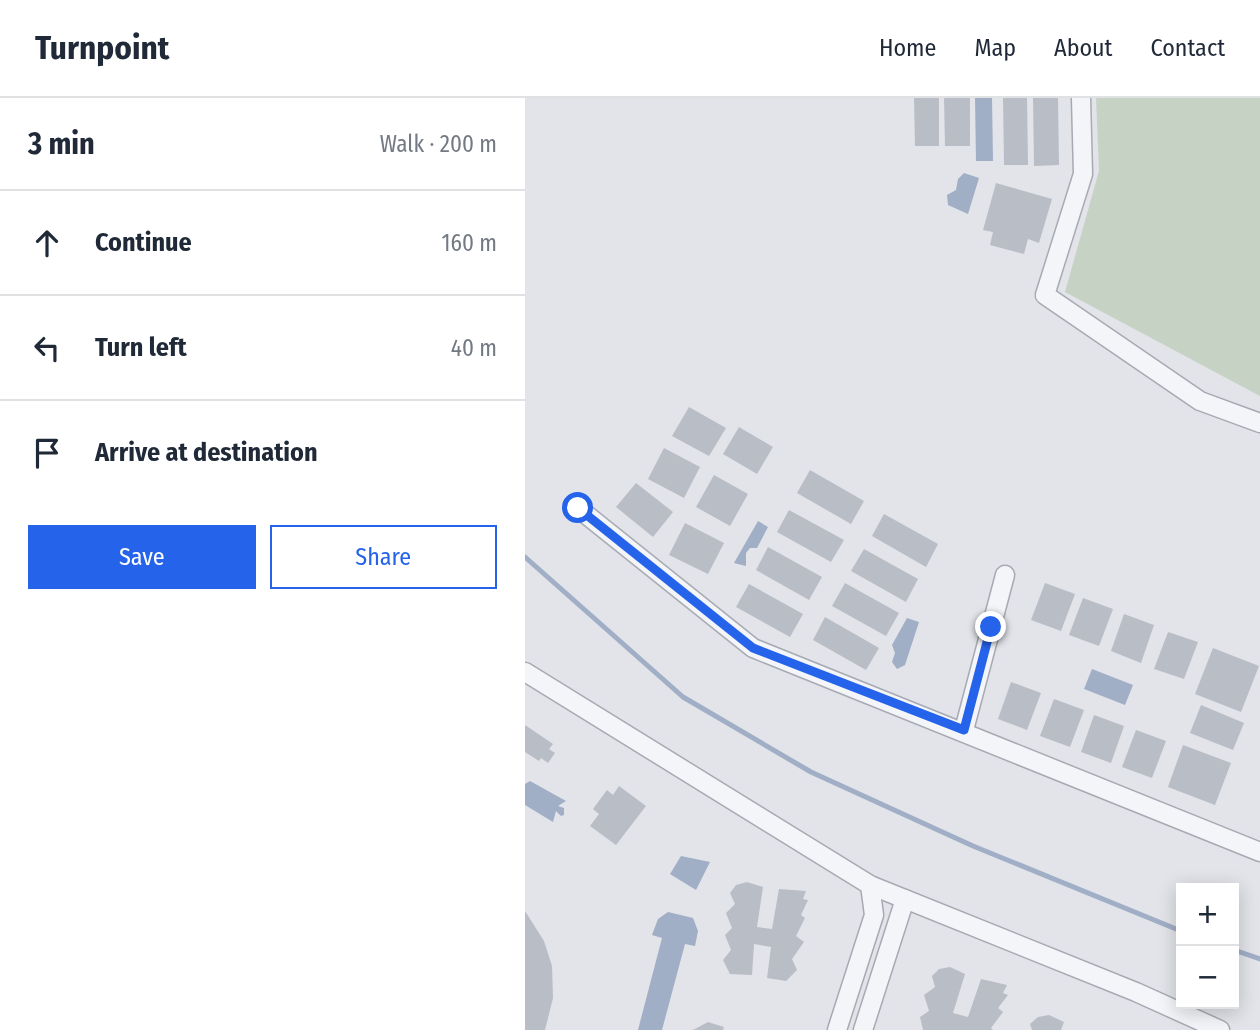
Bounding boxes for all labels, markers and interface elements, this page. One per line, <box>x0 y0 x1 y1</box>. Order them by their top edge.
text: Turnpoint <box>35 28 169 68</box>
text: Home <box>879 34 936 62</box>
text: Map <box>974 34 1016 62</box>
text: About <box>1054 34 1112 62</box>
text: Contact <box>1150 34 1225 62</box>
text: 3 min <box>28 126 95 162</box>
text: Walk · 200 m <box>380 130 497 158</box>
icon: ahead <box>28 224 66 262</box>
text: Continue <box>95 227 192 258</box>
text: 160 m <box>442 229 497 257</box>
icon: left <box>28 329 66 367</box>
text: Turn left <box>95 332 187 363</box>
text: 40 m <box>451 334 497 362</box>
icon: arrive <box>28 434 66 472</box>
text: Arrive at destination <box>95 437 318 468</box>
route start <box>562 492 593 523</box>
button: Save <box>28 525 256 589</box>
button: Share <box>270 525 497 589</box>
route end <box>975 611 1006 642</box>
map controls <box>1176 883 1239 1009</box>
button: + <box>1176 883 1239 946</box>
button: − <box>1176 946 1239 1009</box>

